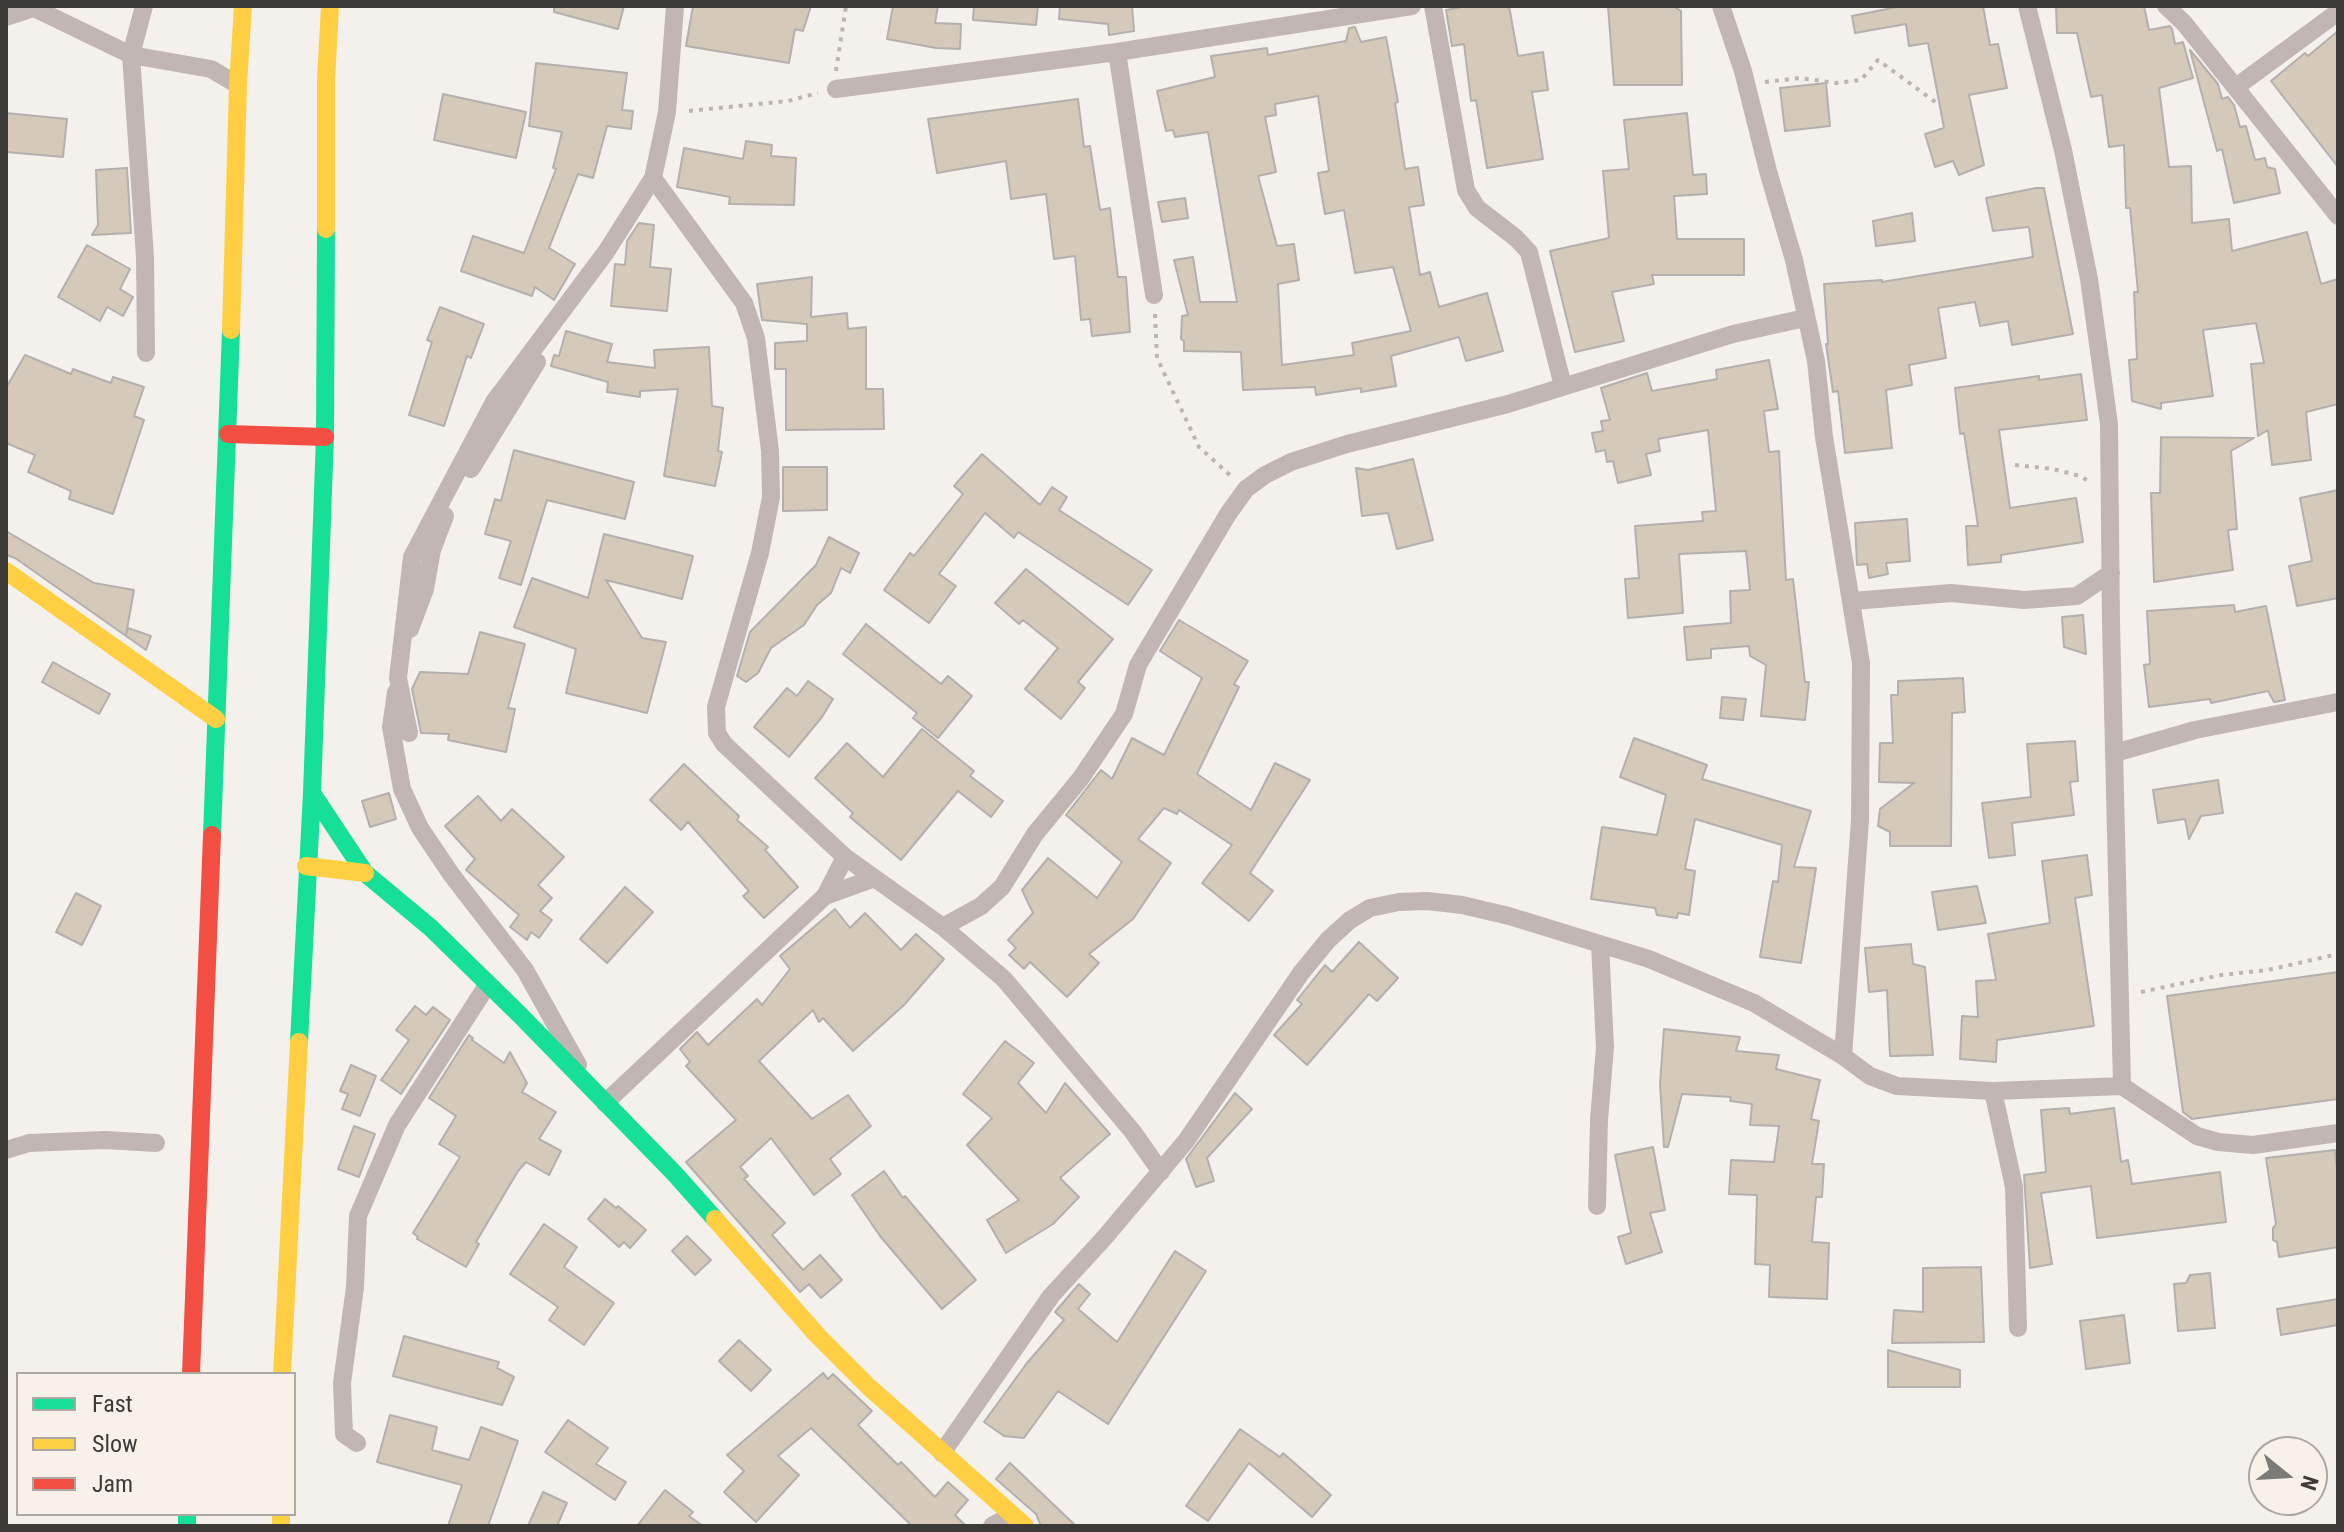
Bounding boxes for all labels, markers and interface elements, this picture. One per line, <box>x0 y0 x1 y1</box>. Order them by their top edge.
legend <box>16 1372 296 1516</box>
text: Fast <box>92 1390 133 1418</box>
text: Slow <box>92 1430 138 1458</box>
north arrow <box>2248 1436 2328 1516</box>
text: Jam <box>92 1470 133 1498</box>
text: N <box>2295 1473 2323 1493</box>

